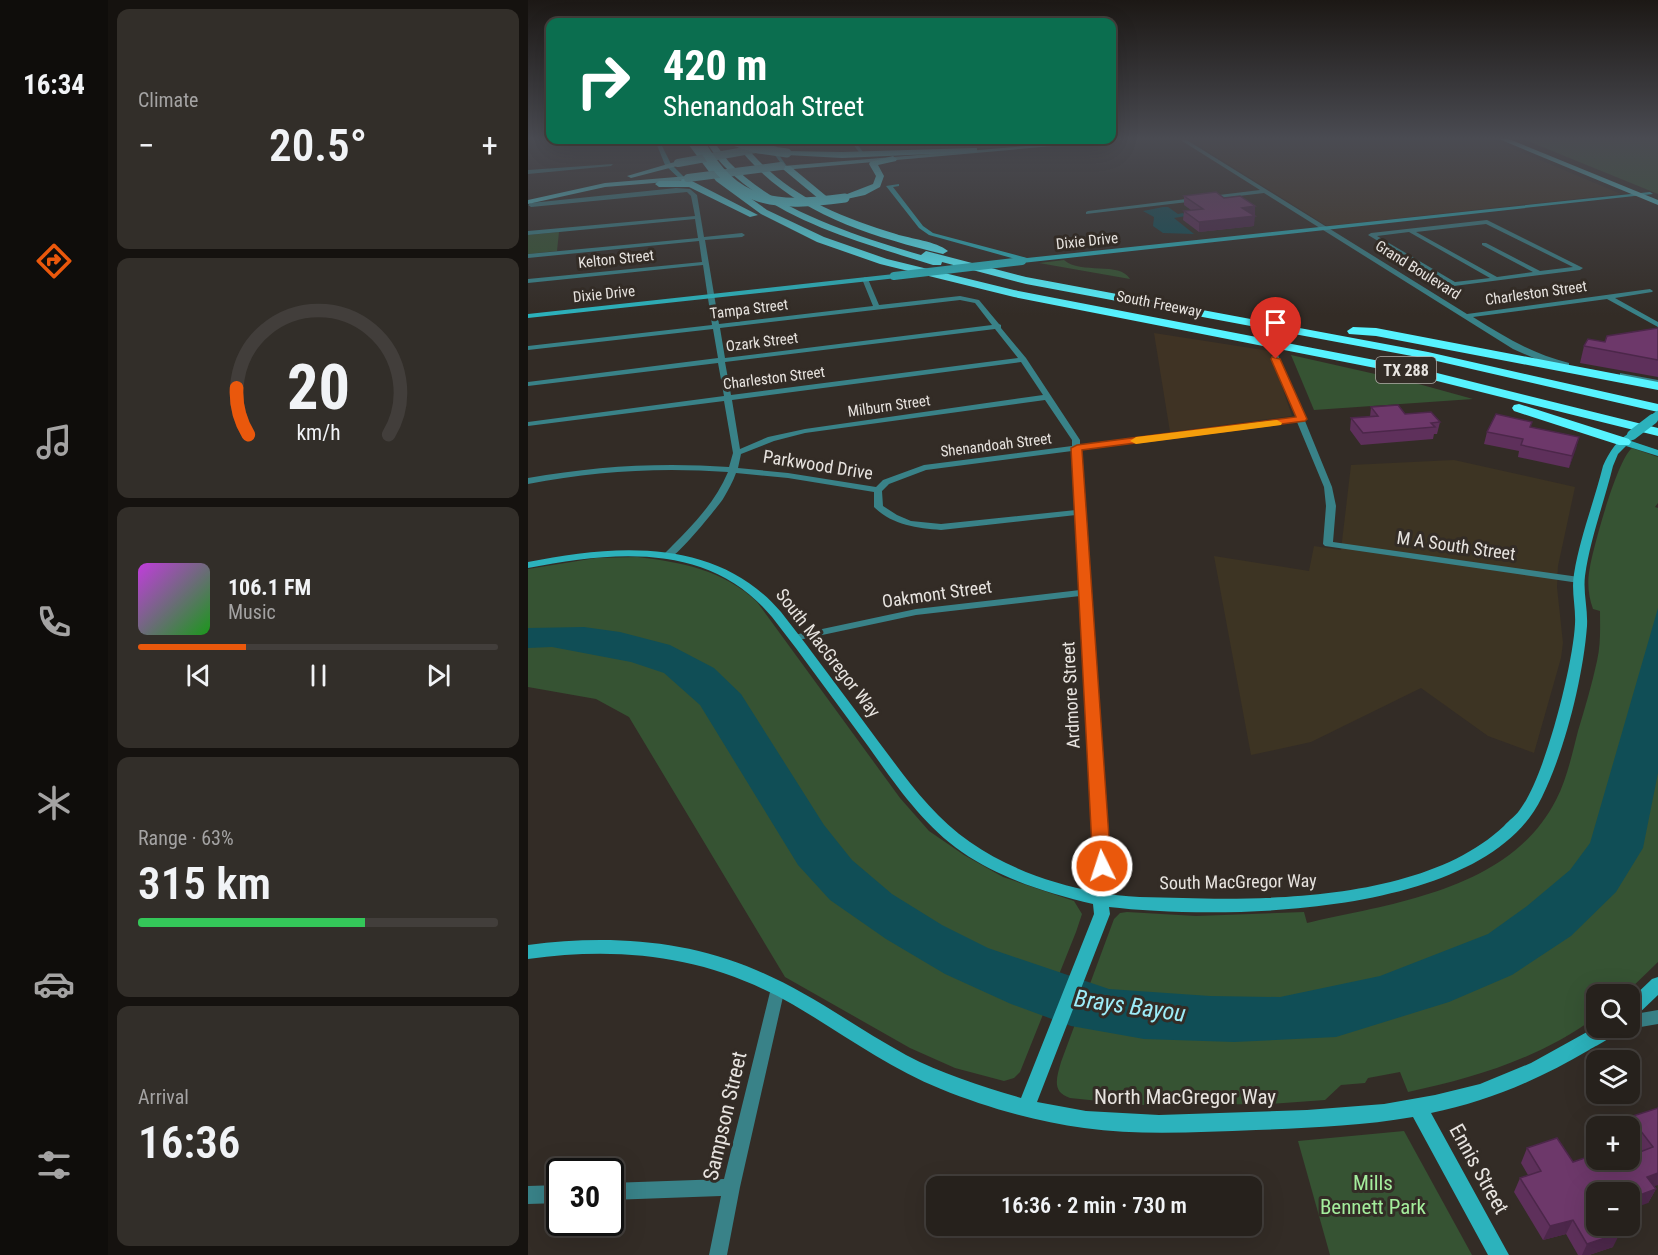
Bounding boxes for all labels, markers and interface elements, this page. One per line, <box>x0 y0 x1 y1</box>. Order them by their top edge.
text: 420 m <box>663 41 768 90</box>
icon: right <box>564 42 642 120</box>
text: 16:34 <box>23 69 85 101</box>
text: Climate <box>138 88 198 112</box>
text: Shenandoah Street <box>663 91 864 123</box>
text: 20.5° <box>269 119 367 172</box>
text: − <box>138 126 155 165</box>
text: + <box>482 126 498 165</box>
street label: Dixie Drive <box>1055 229 1119 253</box>
street label: Grand Boulevard <box>1372 237 1464 303</box>
icon: directions <box>33 240 75 282</box>
street label: Kelton Street <box>577 246 655 272</box>
street label: Charleston Street <box>1484 277 1588 309</box>
street label: Dixie Drive <box>572 282 636 306</box>
street label: South Freeway <box>1115 287 1203 321</box>
street label: Tampa Street <box>709 295 789 323</box>
pin <box>1250 297 1301 359</box>
icon: arrive <box>1259 306 1292 339</box>
street label: Ozark Street <box>725 329 799 355</box>
text: 20 <box>286 351 350 424</box>
road number: TX 288 <box>1376 357 1436 383</box>
street label: Charleston Street <box>722 363 826 393</box>
street label: Milburn Street <box>847 391 931 421</box>
icon: music <box>33 421 75 463</box>
text: km/h <box>296 421 340 446</box>
street label: Shenandoah Street <box>939 429 1053 461</box>
street label: Parkwood Drive <box>762 445 874 484</box>
street label: M A South Street <box>1395 527 1517 564</box>
text: 106.1 FM <box>228 575 311 600</box>
street label: Oakmont Street <box>881 575 993 612</box>
street label: South MacGregor Way <box>772 584 885 721</box>
text: Music <box>228 600 276 624</box>
icon: phone <box>33 601 75 643</box>
street label: Ardmore Street <box>1057 641 1084 749</box>
icon: previous <box>182 659 215 692</box>
icon: pause <box>302 659 335 692</box>
icon: next <box>422 659 455 692</box>
icon: climate <box>33 782 75 824</box>
text: Range · 63% <box>138 826 234 850</box>
position arrow <box>1070 834 1134 898</box>
text: 315 km <box>138 857 271 910</box>
street label: South MacGregor Way <box>1159 870 1317 893</box>
icon: car <box>33 963 75 1005</box>
water label: Brays Bayou <box>1072 984 1188 1028</box>
map controls <box>1586 984 1640 1236</box>
button: search <box>1586 984 1640 1038</box>
street label: Sampson Street <box>699 1049 751 1183</box>
button: layers <box>1586 1050 1640 1104</box>
text: Arrival <box>138 1085 189 1109</box>
street label: North MacGregor Way <box>1094 1085 1276 1109</box>
text: 16:36 <box>138 1116 240 1169</box>
button: + <box>1586 1116 1640 1170</box>
street label: Ennis Street <box>1444 1120 1514 1218</box>
icon: filters <box>33 1144 75 1186</box>
speed limit sign: 30 <box>546 1158 624 1236</box>
park label: Mills Bennett Park <box>1320 1171 1427 1219</box>
button: − <box>1586 1182 1640 1236</box>
text: 16:36 · 2 min · 730 m <box>1001 1193 1187 1218</box>

